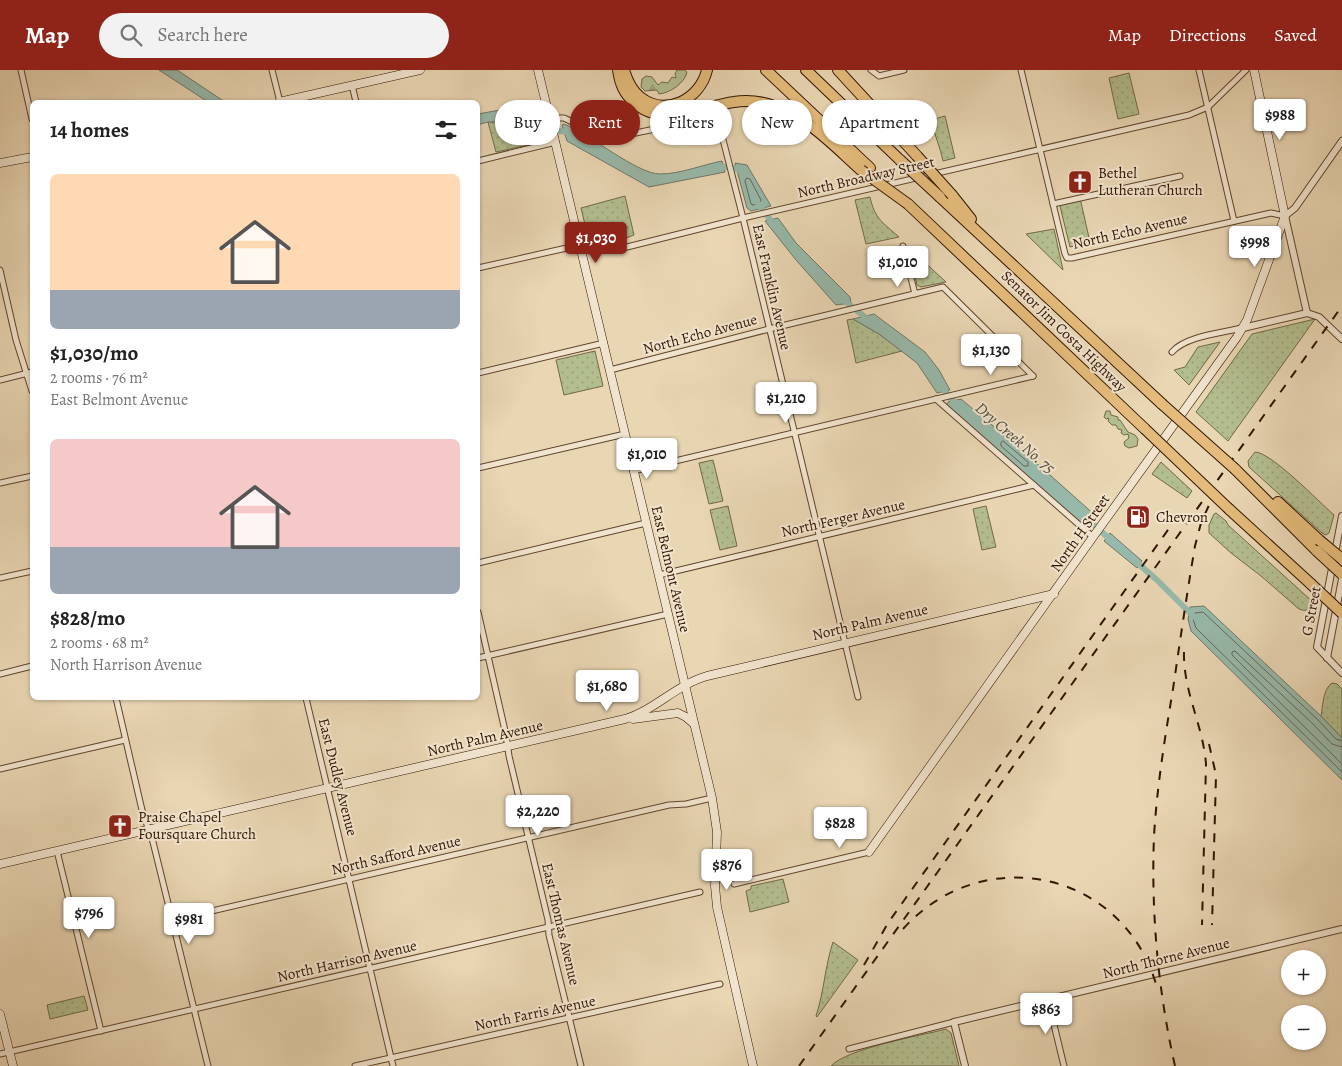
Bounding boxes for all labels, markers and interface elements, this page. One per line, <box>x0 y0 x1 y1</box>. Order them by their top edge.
search box <box>99 13 449 58</box>
text: Map <box>25 19 69 51</box>
icon: search <box>117 21 145 49</box>
text: Search here <box>157 22 248 48</box>
text: Map <box>1108 23 1141 47</box>
text: Directions <box>1169 23 1246 47</box>
text: Saved <box>1274 23 1317 47</box>
pin: $988 <box>1250 98 1310 141</box>
chip: Buy <box>495 100 560 145</box>
chip: Rent <box>570 100 640 145</box>
chip: Filters <box>650 100 732 145</box>
chip: New <box>742 100 812 145</box>
chip: Apartment <box>822 100 937 145</box>
text: $988 <box>1265 104 1295 126</box>
text: 14 homes <box>50 116 129 144</box>
icon: filters <box>432 116 460 144</box>
street label: North Broadway Street <box>795 151 937 203</box>
place label: Bethel Lutheran Church <box>1098 163 1203 200</box>
church icon: Bethel Lutheran Church <box>1067 169 1093 195</box>
icon: home <box>210 207 300 297</box>
street label: North Echo Avenue <box>1070 208 1190 254</box>
pin: $1,030 <box>555 222 637 264</box>
street label: East Franklin Avenue <box>748 222 796 352</box>
pin: $998 <box>1225 226 1285 268</box>
text: $1,030 <box>576 227 616 249</box>
text: $998 <box>1240 231 1270 253</box>
pin: $1,010 <box>857 246 939 288</box>
text: $1,010 <box>878 251 918 273</box>
street label: Senator Jim Costa Highway <box>997 266 1131 396</box>
street label: North Echo Avenue <box>641 309 760 359</box>
pin: $1,130 <box>950 334 1032 376</box>
text: $1,030/mo <box>50 339 138 367</box>
text: $1,130 <box>972 339 1010 361</box>
text: 2 rooms · 76 m² <box>50 367 148 389</box>
pin: $1,210 <box>745 382 827 424</box>
text: $1,210 <box>767 387 806 409</box>
text: East Belmont Avenue <box>50 389 188 411</box>
water label: Dry Creek No. 75 <box>970 397 1060 479</box>
pin: $1,010 <box>606 438 688 480</box>
text: $1,010 <box>627 443 667 465</box>
icon: home <box>210 472 300 562</box>
street label: North H Street <box>1046 490 1114 576</box>
street label: North Ferger Avenue <box>779 494 907 542</box>
street label: East Belmont Avenue <box>647 504 695 635</box>
fuel station icon: Chevron <box>1125 504 1151 530</box>
place label: Chevron <box>1156 507 1208 527</box>
street label: G Street <box>1296 585 1326 637</box>
street label: North Palm Avenue <box>810 599 930 645</box>
text: $828/mo <box>50 604 125 632</box>
text: 2 rooms · 68 m² <box>50 632 149 654</box>
text: North Harrison Avenue <box>50 654 202 676</box>
pin: $1,680 <box>566 670 648 712</box>
text: $1,680 <box>587 675 627 697</box>
street label: North Palm Avenue <box>425 715 545 761</box>
street label: East Dudley Avenue <box>314 716 362 838</box>
pin: $2,220 <box>497 794 579 837</box>
text: $2,220 <box>517 800 560 822</box>
pin: $828 <box>810 806 870 849</box>
place label: Praise Chapel Foursquare Church <box>138 807 256 844</box>
text: $828 <box>825 812 855 834</box>
church icon: Praise Chapel Foursquare Church <box>107 813 133 839</box>
street label: North Safford Avenue <box>329 830 463 880</box>
pin: $876 <box>697 848 757 891</box>
text: $876 <box>712 854 742 876</box>
street label: East Thomas Avenue <box>537 861 585 987</box>
pin: $796 <box>59 896 119 939</box>
text: $796 <box>74 902 104 924</box>
pin: $981 <box>159 902 219 945</box>
text: $981 <box>175 908 203 930</box>
street label: North Thorne Avenue <box>1100 932 1232 983</box>
street label: North Harrison Avenue <box>275 935 419 987</box>
map controls <box>1281 950 1326 1050</box>
button: + <box>1281 950 1326 995</box>
street label: North Farris Avenue <box>473 990 598 1036</box>
pin: $863 <box>1016 992 1076 1035</box>
text: $863 <box>1031 998 1061 1020</box>
button: − <box>1281 1005 1326 1050</box>

